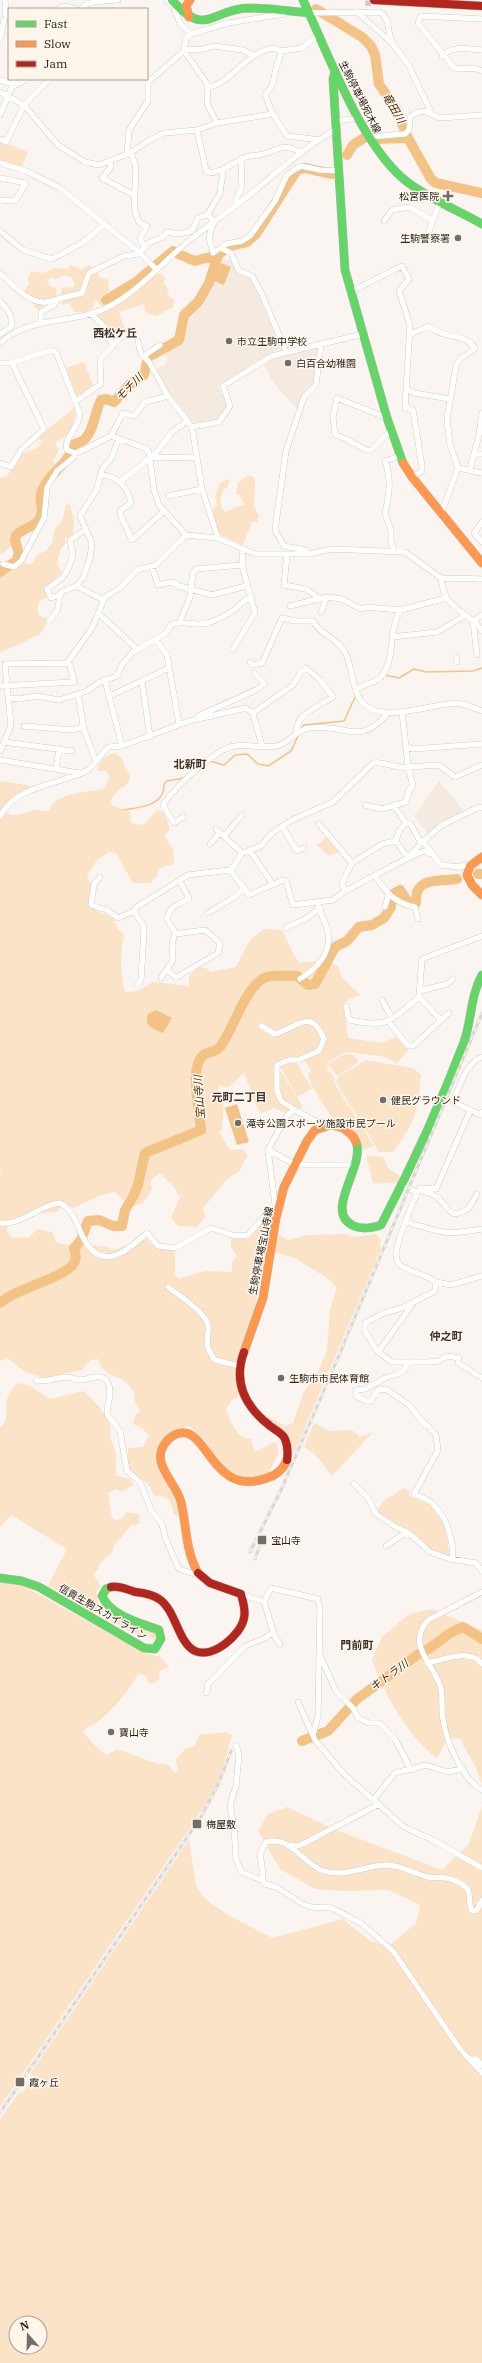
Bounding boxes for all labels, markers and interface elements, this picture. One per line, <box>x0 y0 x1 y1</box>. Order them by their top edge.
legend <box>8 8 148 80</box>
text: Fast <box>44 16 68 31</box>
text: Slow <box>44 36 71 51</box>
text: Jam <box>44 56 68 71</box>
street label: 生駒停車場宛木線 <box>336 58 384 136</box>
water label: 竜田川 <box>380 90 409 127</box>
place label: 松宮医院 <box>399 190 439 203</box>
marker: 松宮医院 <box>442 190 454 202</box>
place label: 生駒警察署 <box>400 232 450 245</box>
marker: 生駒警察署 <box>453 233 463 243</box>
district label: 西松ケ丘 <box>93 326 137 340</box>
place label: 市立生駒中学校 <box>237 335 307 348</box>
marker: 市立生駒中学校 <box>224 336 234 346</box>
place label: 白百合幼稚園 <box>296 357 356 370</box>
marker: 白百合幼稚園 <box>283 358 293 368</box>
water label: モチ川 <box>112 370 146 404</box>
district label: 北新町 <box>174 757 207 771</box>
water label: 宝山寺川 <box>190 1074 208 1119</box>
district label: 元町二丁目 <box>212 1090 267 1104</box>
place label: 健民グラウンド <box>391 1094 461 1107</box>
marker: 健民グラウンド <box>378 1095 388 1105</box>
place label: 滝寺公園スポーツ施設市民プール <box>246 1117 396 1130</box>
marker: 滝寺公園スポーツ施設市民プール <box>233 1118 243 1128</box>
street label: 生駒停車場宝山寺線 <box>246 1206 276 1296</box>
district label: 仲之町 <box>430 1329 463 1343</box>
place label: 生駒市市民体育館 <box>289 1372 369 1385</box>
marker: 生駒市市民体育館 <box>276 1373 286 1383</box>
marker: 宝山寺 <box>256 1534 268 1546</box>
place label: 宝山寺 <box>271 1534 301 1547</box>
street label: 信貴生駒スカイライン <box>56 1581 150 1643</box>
district label: 門前町 <box>341 1638 374 1652</box>
water label: キトラ川 <box>367 1656 412 1694</box>
place label: 寶山寺 <box>119 1726 149 1739</box>
marker: 寶山寺 <box>106 1727 116 1737</box>
marker: 梅屋敷 <box>191 1818 203 1830</box>
place label: 梅屋敷 <box>206 1818 236 1831</box>
marker: 霞ヶ丘 <box>14 2076 26 2088</box>
place label: 霞ヶ丘 <box>29 2076 59 2089</box>
north arrow <box>8 2315 48 2355</box>
text: N <box>18 2317 31 2334</box>

